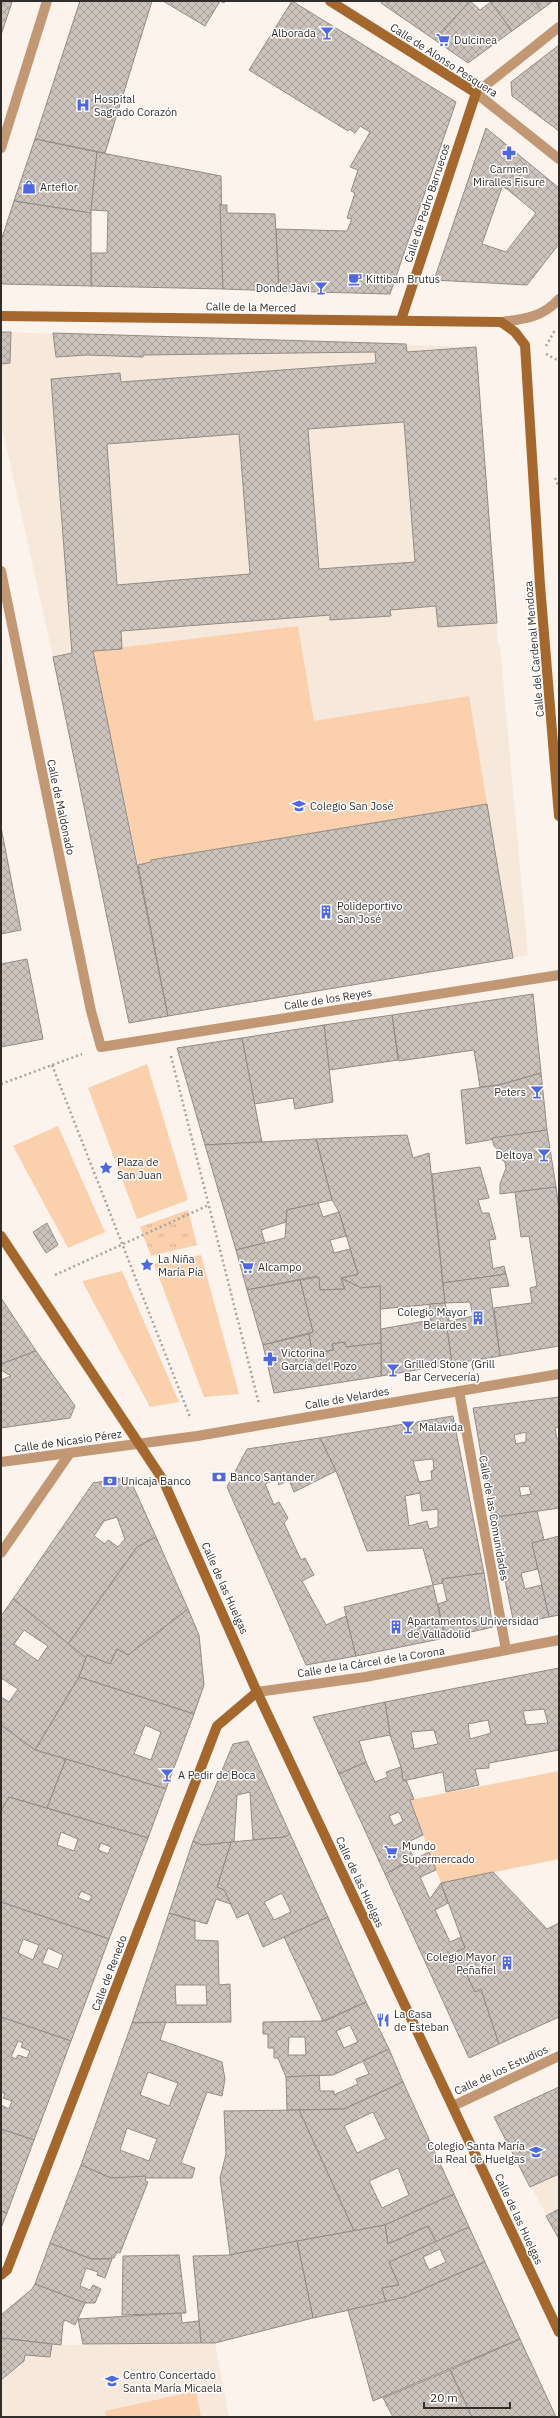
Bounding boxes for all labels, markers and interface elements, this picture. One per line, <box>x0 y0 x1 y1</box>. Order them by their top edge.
street label: Calle de Alonso Pesquera <box>388 20 500 100</box>
bar icon: Alborada <box>319 25 335 41</box>
place label: Alborada <box>271 26 316 40</box>
supermarket icon: Dulcinea <box>435 32 451 48</box>
place label: Dulcinea <box>454 33 497 47</box>
place label: Hospital Sagrado Corazón <box>94 92 177 119</box>
hospital icon: Hospital Sagrado Corazón <box>75 97 91 113</box>
street label: Calle de Pedro Barruecos <box>401 142 453 264</box>
pharmacy icon: Carmen Miralles Fisure <box>501 145 517 161</box>
place label: Carmen Miralles Fisure <box>473 162 545 189</box>
shop icon: Arteflor <box>21 179 37 195</box>
place label: Arteflor <box>40 180 78 194</box>
cafe icon: Kittiban Brutus <box>347 271 363 287</box>
place label: Kittiban Brutus <box>366 272 440 286</box>
bar icon: Donde Javi <box>313 280 329 296</box>
place label: Donde Javi <box>256 281 310 295</box>
street label: Calle de la Merced <box>206 299 296 315</box>
street label: Calle del Cardenal Mendoza <box>521 580 547 718</box>
street label: Calle de Maldonado <box>44 758 78 856</box>
school or university icon: Colegio San José <box>291 798 307 814</box>
place label: Colegio San José <box>310 799 394 813</box>
place label: Polideportivo San José <box>337 899 402 926</box>
building icon: Polideportivo San José <box>318 904 334 920</box>
street label: Calle de los Reyes <box>283 985 373 1013</box>
bar icon: Peters <box>529 1084 545 1100</box>
place label: Peters <box>494 1085 526 1099</box>
bar icon: Deltoya <box>536 1147 552 1163</box>
place label: Deltoya <box>496 1148 533 1162</box>
place label: Plaza de San Juan <box>117 1155 162 1182</box>
place icon: Plaza de San Juan <box>98 1160 114 1176</box>
place label: La Niña María Pía <box>158 1252 203 1279</box>
place icon: La Niña María Pía <box>139 1257 155 1273</box>
supermarket icon: Alcampo <box>239 1259 255 1275</box>
place label: Alcampo <box>258 1260 302 1274</box>
place label: Colegio Mayor Belardes <box>397 1305 467 1332</box>
building icon: Colegio Mayor Belardes <box>470 1310 486 1326</box>
place label: Victorina García del Pozo <box>281 1346 357 1373</box>
pharmacy icon: Victorina García del Pozo <box>262 1351 278 1367</box>
place label: Grilled Stone (Grill Bar Cervecería) <box>404 1357 495 1384</box>
bar icon: Grilled Stone (Grill Bar Cervecería) <box>385 1362 401 1378</box>
street label: Calle de Velardes <box>304 1384 390 1412</box>
bar icon: Malavida <box>400 1419 416 1435</box>
place label: Malavida <box>419 1420 463 1434</box>
street label: Calle de Nicasio Pérez <box>13 1427 123 1455</box>
street label: Calle de las Comunidades <box>476 1454 512 1582</box>
bank icon: Banco Santander <box>211 1469 227 1485</box>
place label: Banco Santander <box>230 1470 314 1484</box>
bank icon: Unicaja Banco <box>102 1473 118 1489</box>
place label: Unicaja Banco <box>121 1474 191 1488</box>
street label: Calle de las Huelgas <box>198 1540 252 1636</box>
place label: Apartamentos Universidad de Valladolid <box>407 1614 539 1641</box>
building icon: Apartamentos Universidad de Valladolid <box>388 1619 404 1635</box>
street label: Calle de la Cárcel de la Corona <box>296 1643 446 1681</box>
bar icon: A Pedir de Boca <box>159 1767 175 1783</box>
place label: A Pedir de Boca <box>178 1768 256 1782</box>
street label: Calle de las Huelgas <box>333 1834 387 1930</box>
place label: Mundo Supermercado <box>402 1839 475 1866</box>
supermarket icon: Mundo Supermercado <box>383 1844 399 1860</box>
street label: Calle de Renedo <box>88 1933 130 2013</box>
place label: Colegio Mayor Peñafiel <box>426 1950 496 1977</box>
building icon: Colegio Mayor Peñafiel <box>499 1955 515 1971</box>
place label: La Casa de Esteban <box>394 2007 449 2034</box>
restaurant icon: La Casa de Esteban <box>375 2012 391 2028</box>
street label: Calle de los Estudios <box>452 2042 550 2098</box>
place label: Colegio Santa María la Real de Huelgas <box>427 2139 525 2166</box>
school or university icon: Colegio Santa María la Real de Huelgas <box>528 2144 544 2160</box>
street label: Calle de las Huelgas <box>492 2171 546 2267</box>
place label: Centro Concertado Santa María Micaela <box>123 2368 222 2395</box>
school or university icon: Centro Concertado Santa María Micaela <box>104 2373 120 2389</box>
scale bar <box>424 2384 510 2410</box>
text: 20 m <box>430 2390 458 2405</box>

